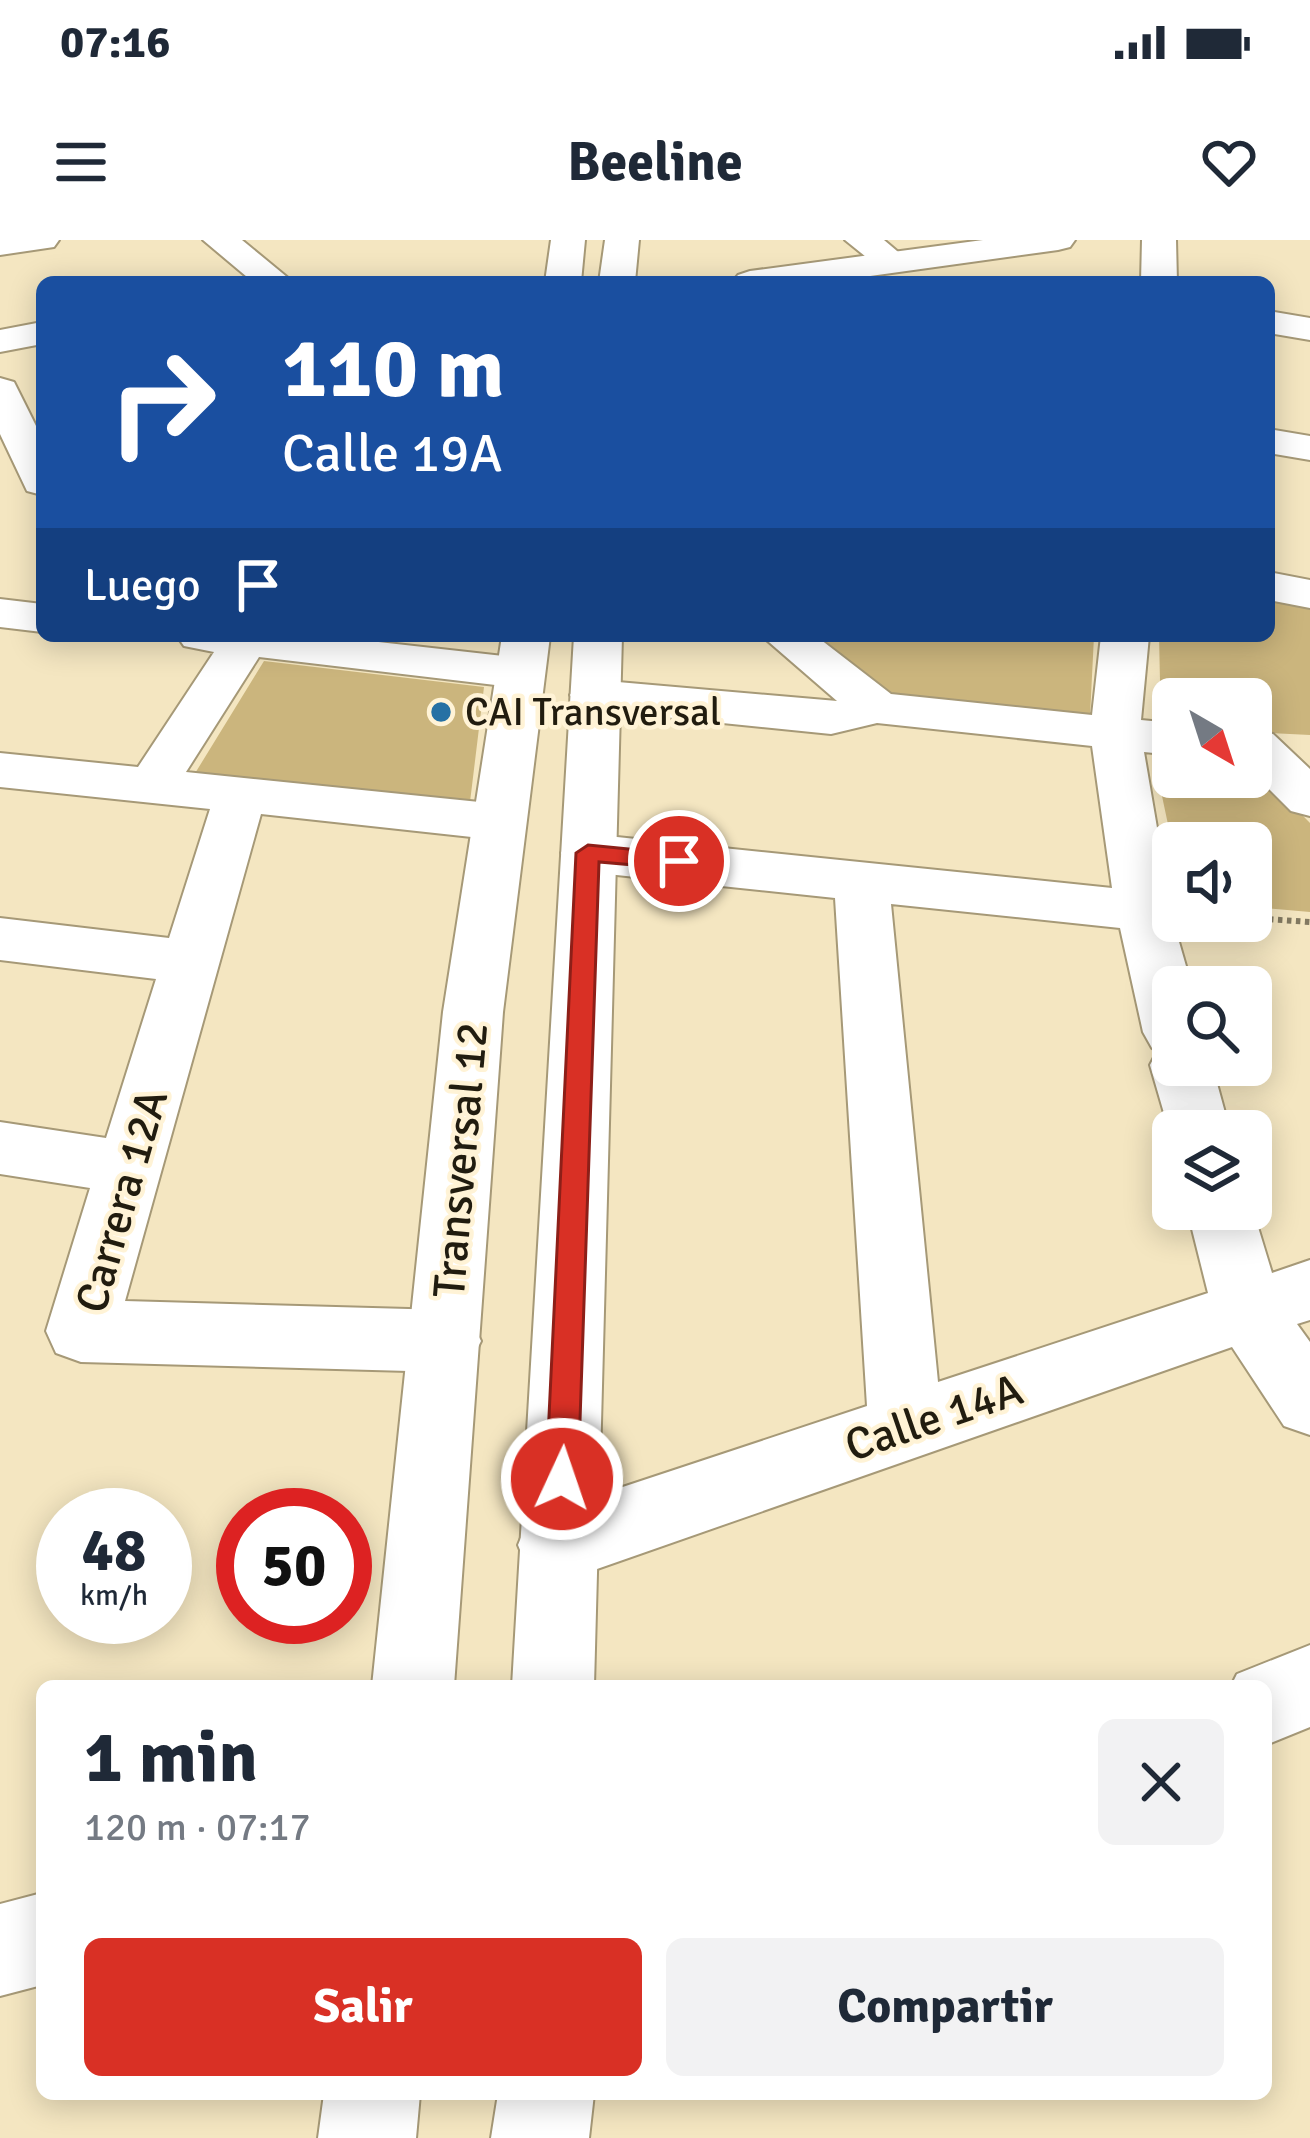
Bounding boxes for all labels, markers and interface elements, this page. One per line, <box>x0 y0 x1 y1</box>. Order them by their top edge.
text: 07:16 <box>60 15 170 70</box>
icon: menu <box>48 129 114 195</box>
text: Beeline <box>567 129 743 196</box>
icon: heart <box>1196 129 1262 195</box>
text: 110 m <box>282 317 504 421</box>
icon: right <box>84 324 240 480</box>
text: Calle 19A <box>282 420 502 487</box>
icon: arrive <box>225 552 291 618</box>
text: Luego <box>84 558 201 613</box>
north arrow <box>1152 678 1272 798</box>
map controls <box>1152 678 1272 1230</box>
place label: CAI Transversal <box>465 688 721 736</box>
marker: CAI Transversal <box>428 699 454 725</box>
pin <box>628 810 730 912</box>
button: sound <box>1152 822 1272 942</box>
icon: arrive <box>646 828 712 894</box>
button: search <box>1152 966 1272 1086</box>
street label: Transversal 12 <box>422 1020 500 1300</box>
street label: Carrera 12A <box>64 1083 180 1319</box>
button: layers <box>1152 1110 1272 1230</box>
street label: Calle 14A <box>838 1362 1030 1474</box>
position arrow <box>499 1416 625 1542</box>
speed limit sign: 50 <box>216 1488 372 1644</box>
text: 48 <box>82 1514 146 1588</box>
text: km/h <box>80 1577 148 1614</box>
text: 1 min <box>84 1713 258 1802</box>
button: close <box>1098 1719 1224 1845</box>
text: 120 m · 07:17 <box>84 1803 311 1851</box>
button: Salir <box>84 1938 642 2076</box>
button: Compartir <box>666 1938 1224 2076</box>

